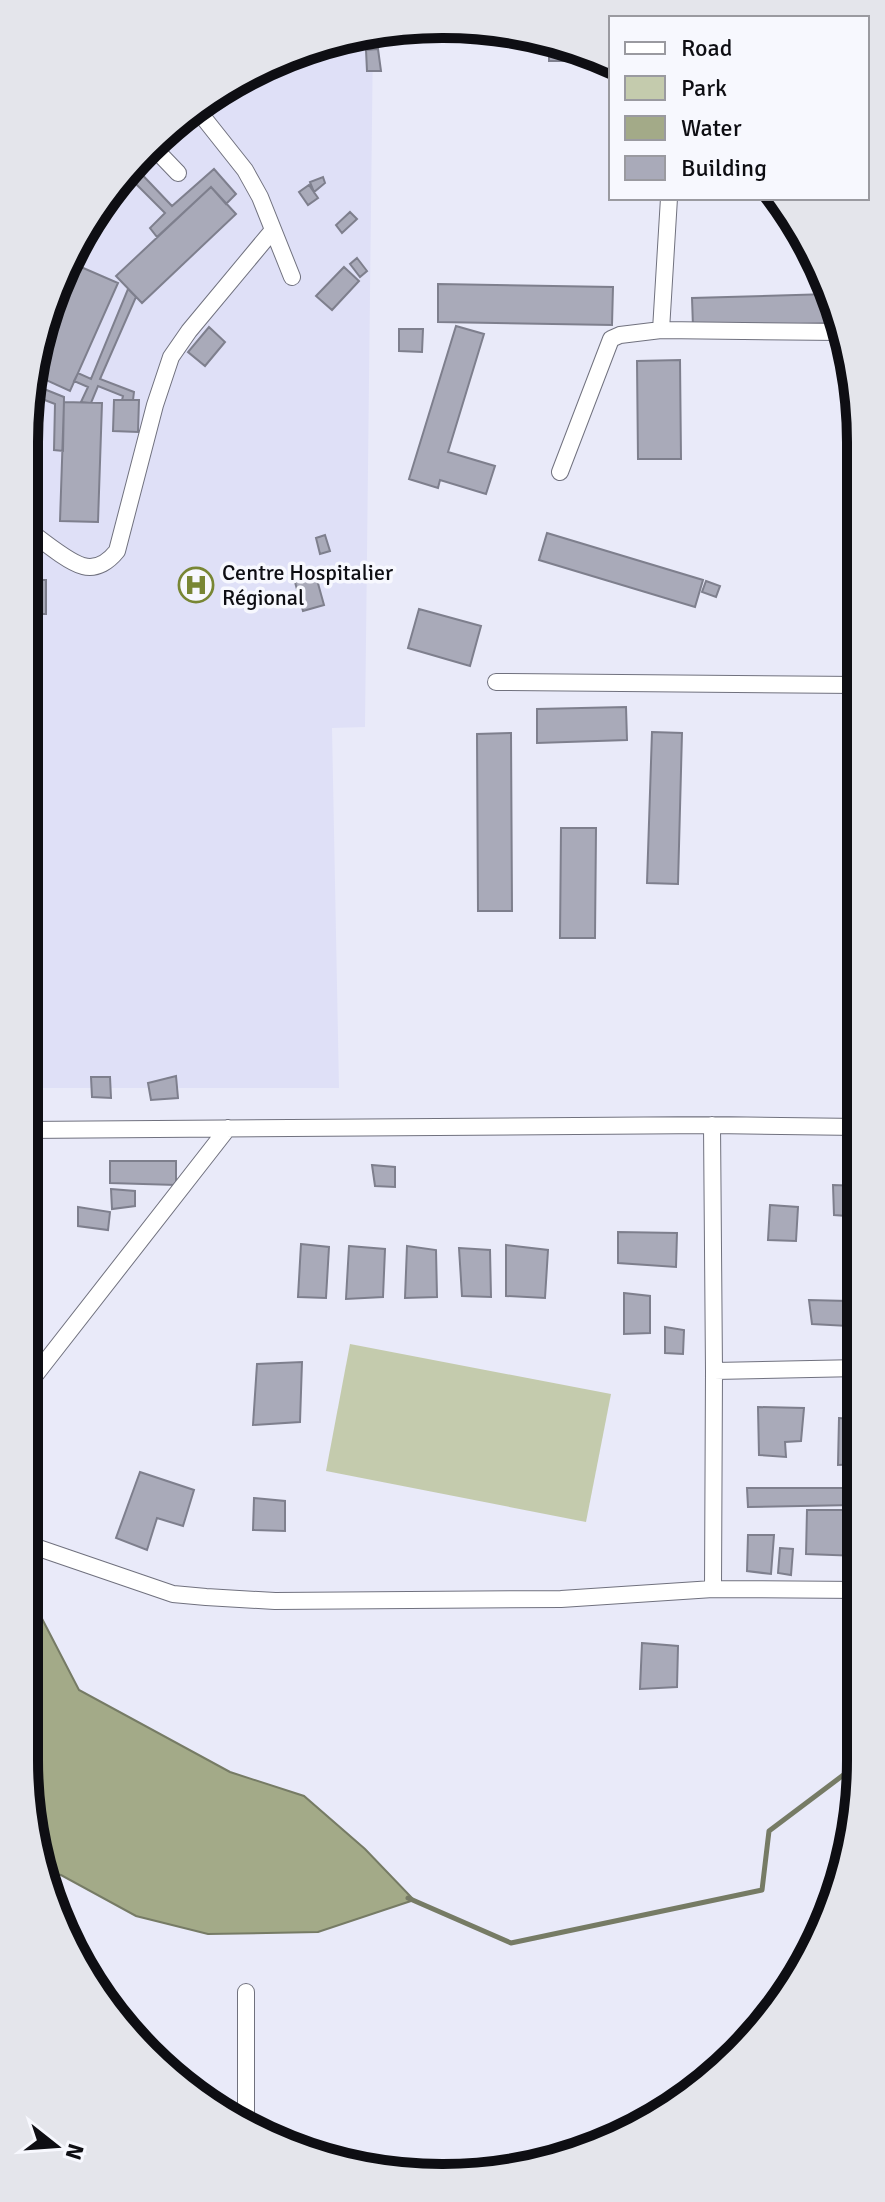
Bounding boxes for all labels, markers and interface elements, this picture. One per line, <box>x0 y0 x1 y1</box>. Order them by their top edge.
legend <box>609 16 869 200</box>
text: Road <box>681 33 732 63</box>
text: Park <box>681 73 727 103</box>
text: Water <box>681 113 742 143</box>
text: Building <box>681 153 767 183</box>
place label: Centre Hospitalier Régional <box>222 559 393 611</box>
hospital icon: Centre Hospitalier Régional <box>177 566 215 604</box>
north arrow <box>16 2106 96 2186</box>
text: N <box>59 2140 90 2163</box>

